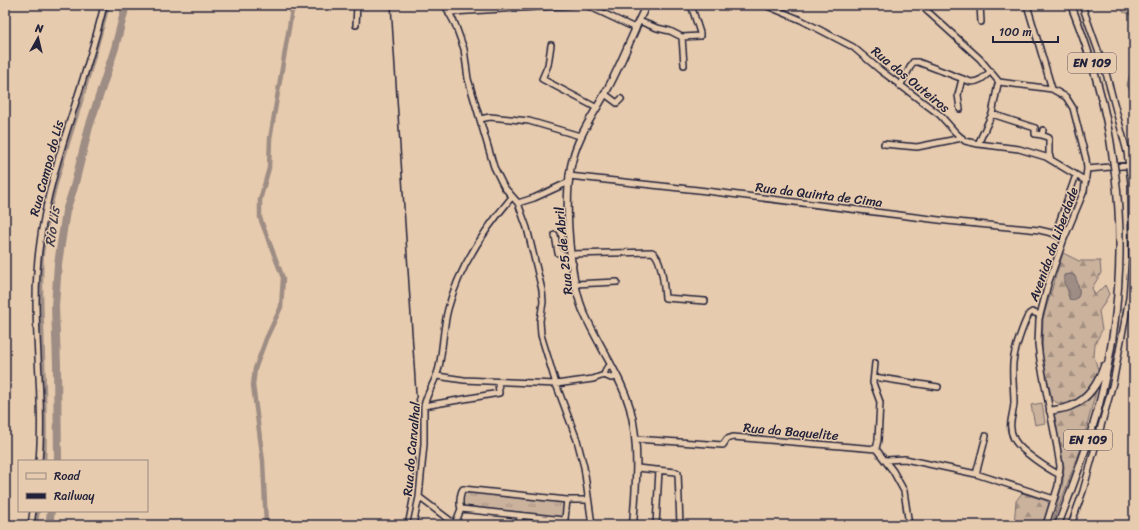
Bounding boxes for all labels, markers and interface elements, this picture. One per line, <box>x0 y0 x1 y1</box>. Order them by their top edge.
north arrow <box>18 18 58 58</box>
scale bar <box>993 18 1058 44</box>
text: N <box>33 19 45 39</box>
text: 100 m <box>999 21 1032 43</box>
street label: Rua dos Outeiros <box>866 40 955 119</box>
road number: EN 109 <box>1068 53 1116 73</box>
street label: Rua Campo do Lis <box>23 117 71 219</box>
street label: Rua da Quinta de Cima <box>754 175 884 214</box>
street label: Avenida da Liberdade <box>1022 183 1085 306</box>
water label: Rio Lis <box>37 203 68 249</box>
street label: Rua 25 de Abril <box>547 206 580 296</box>
street label: Rua do Carvalhal <box>396 401 427 497</box>
street label: Rua da Baquelite <box>742 416 840 447</box>
road number: EN 109 <box>1064 430 1112 450</box>
legend <box>18 460 148 512</box>
text: Road <box>54 465 81 487</box>
text: Railway <box>54 485 95 507</box>

